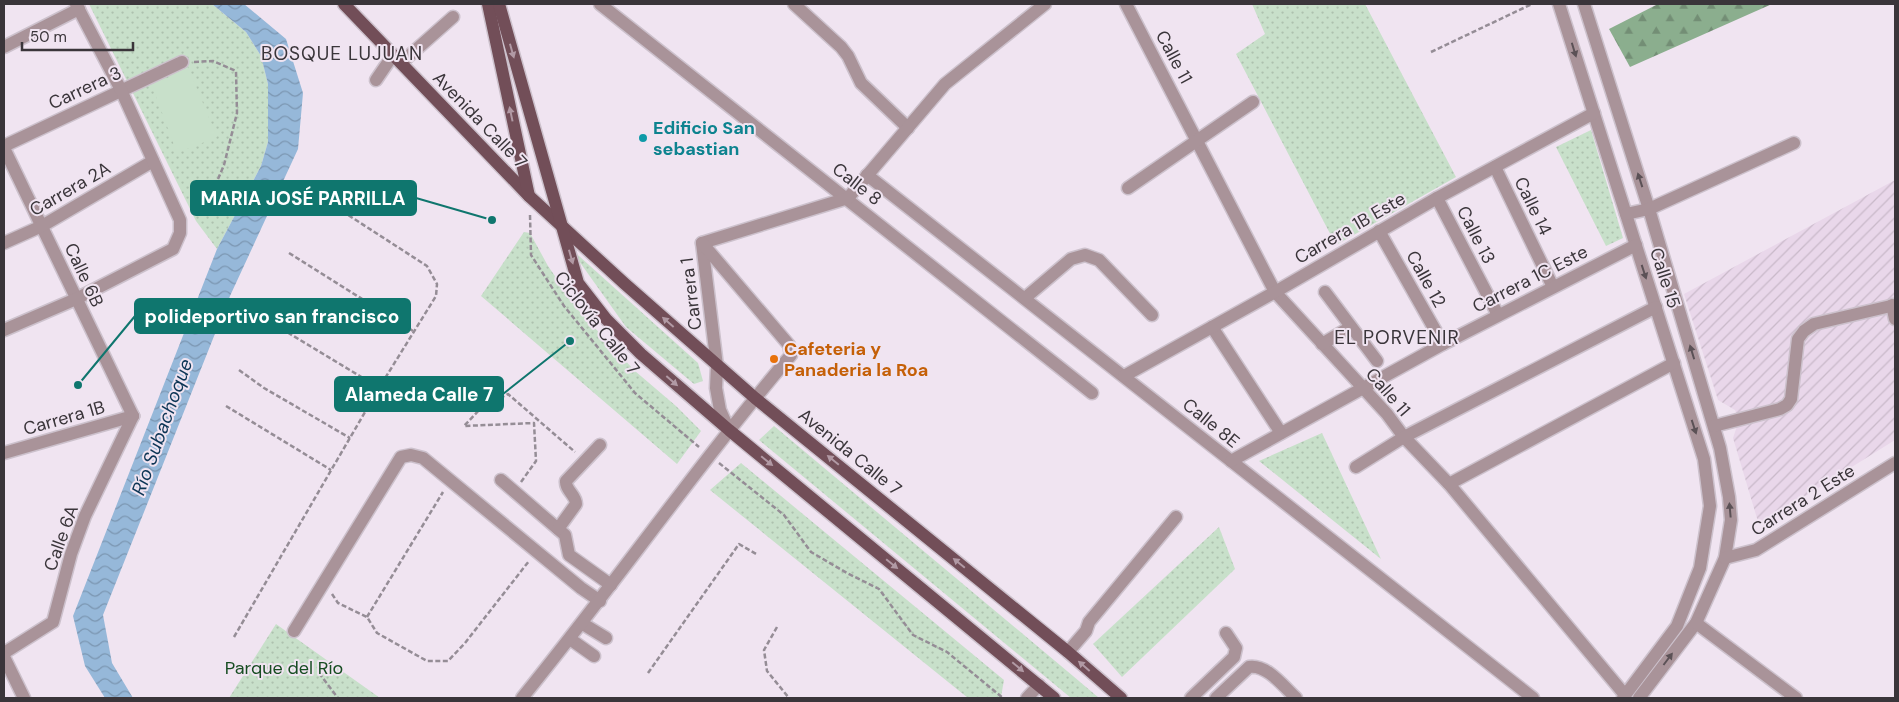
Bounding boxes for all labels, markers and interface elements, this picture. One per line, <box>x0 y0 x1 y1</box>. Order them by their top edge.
scale bar <box>22 20 134 52</box>
street label: Calle 11 <box>1150 26 1198 88</box>
text: 50 m <box>30 27 67 47</box>
district label: BOSQUE LUJUAN <box>261 41 423 66</box>
one-way arrow <box>509 43 517 58</box>
one-way arrow <box>1571 43 1578 58</box>
street label: Carrera 3 <box>45 61 125 115</box>
street label: Avenida Calle 7 <box>428 66 532 174</box>
one-way arrow <box>507 105 515 121</box>
place label: Edificio San sebastian <box>653 116 755 161</box>
marker: Edificio San sebastian <box>637 132 649 144</box>
street label: Carrera 2A <box>25 156 115 222</box>
street label: Calle 8 <box>827 157 887 211</box>
one-way arrow <box>1635 172 1643 187</box>
street label: Calle 14 <box>1509 173 1557 239</box>
callout: MARIA JOSÉ PARRILLA <box>191 181 416 215</box>
text: MARIA JOSÉ PARRILLA <box>200 186 406 211</box>
street label: Carrera 1B Este <box>1290 187 1410 269</box>
street label: Calle 13 <box>1451 202 1501 268</box>
street label: Calle 6B <box>59 239 109 311</box>
street label: Carrera 1C Este <box>1468 240 1592 318</box>
street label: Calle 15 <box>1644 245 1686 311</box>
street label: Calle 12 <box>1401 246 1451 312</box>
one-way arrow <box>567 250 575 265</box>
street label: Carrera 1 <box>675 256 707 332</box>
one-way arrow <box>1641 265 1649 280</box>
street label: Ciclovía Calle 7 <box>549 266 645 380</box>
callout: polideportivo san francisco <box>135 299 410 333</box>
text: polideportivo san francisco <box>145 304 399 329</box>
one-way arrow <box>661 317 674 328</box>
district label: EL PORVENIR <box>1334 325 1460 350</box>
place label: Cafeteria y Panaderia la Roa <box>784 337 928 382</box>
one-way arrow <box>1687 345 1695 360</box>
marker: Cafeteria y Panaderia la Roa <box>768 353 780 365</box>
water label: Río Subachoque <box>126 355 198 499</box>
street label: Calle 11 <box>1360 363 1416 421</box>
one-way arrow <box>666 375 679 386</box>
callout: Alameda Calle 7 <box>335 377 503 411</box>
text: Alameda Calle 7 <box>345 382 493 407</box>
street label: Calle 8E <box>1177 393 1245 453</box>
street label: Carrera 1B <box>20 395 108 441</box>
street label: Avenida Calle 7 <box>793 403 907 501</box>
one-way arrow <box>1690 419 1698 434</box>
one-way arrow <box>760 455 773 466</box>
one-way arrow <box>826 455 839 466</box>
street label: Carrera 2 Este <box>1747 459 1859 541</box>
one-way arrow <box>1726 501 1734 517</box>
street label: Calle 6A <box>38 502 84 574</box>
one-way arrow <box>953 557 966 568</box>
one-way arrow <box>886 558 898 570</box>
one-way arrow <box>1663 653 1674 666</box>
park label: Parque del Río <box>225 656 343 680</box>
one-way arrow <box>1079 660 1091 672</box>
one-way arrow <box>1011 662 1024 673</box>

